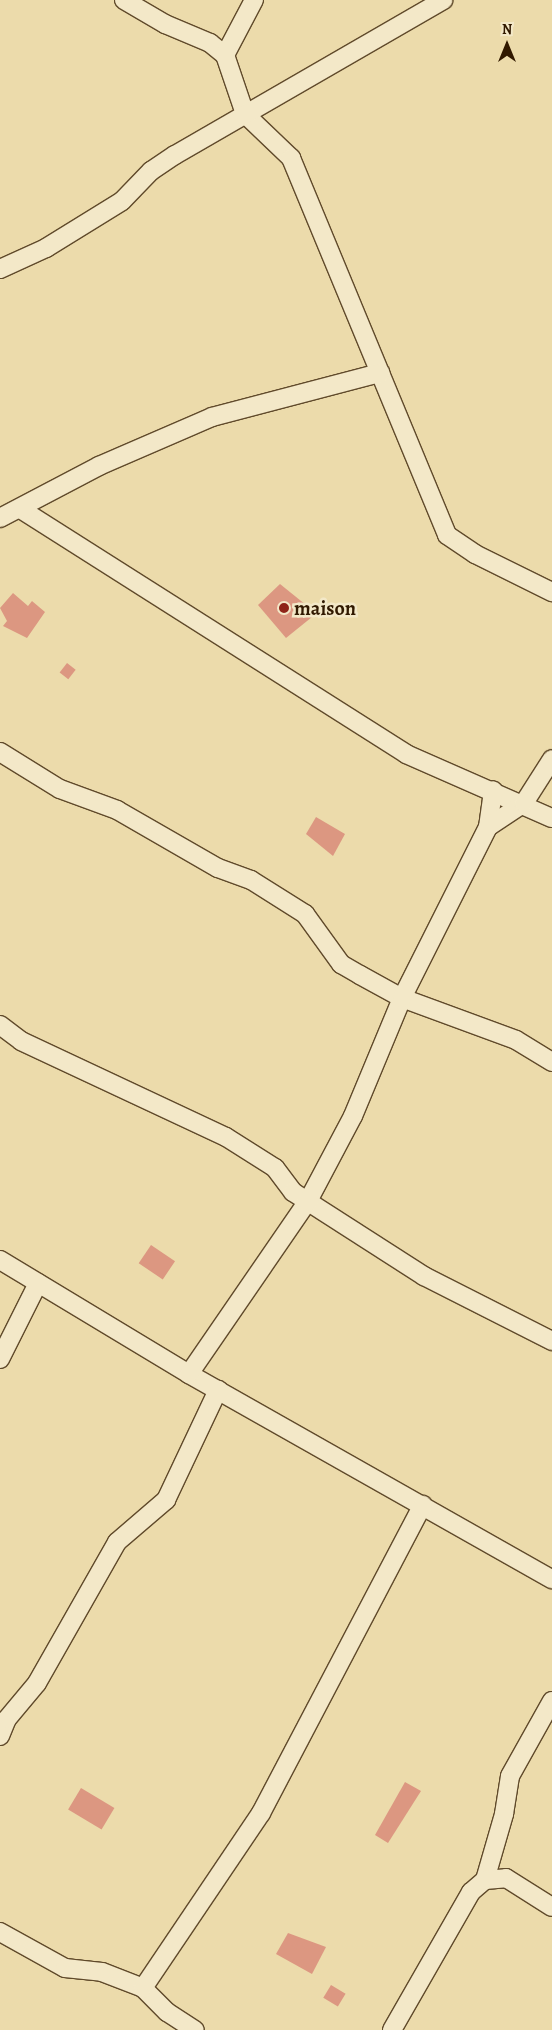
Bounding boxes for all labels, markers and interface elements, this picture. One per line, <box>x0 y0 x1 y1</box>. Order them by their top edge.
north arrow <box>482 20 532 70</box>
text: N <box>502 20 512 39</box>
place label: maison <box>294 596 356 620</box>
marker: maison <box>278 602 290 614</box>

